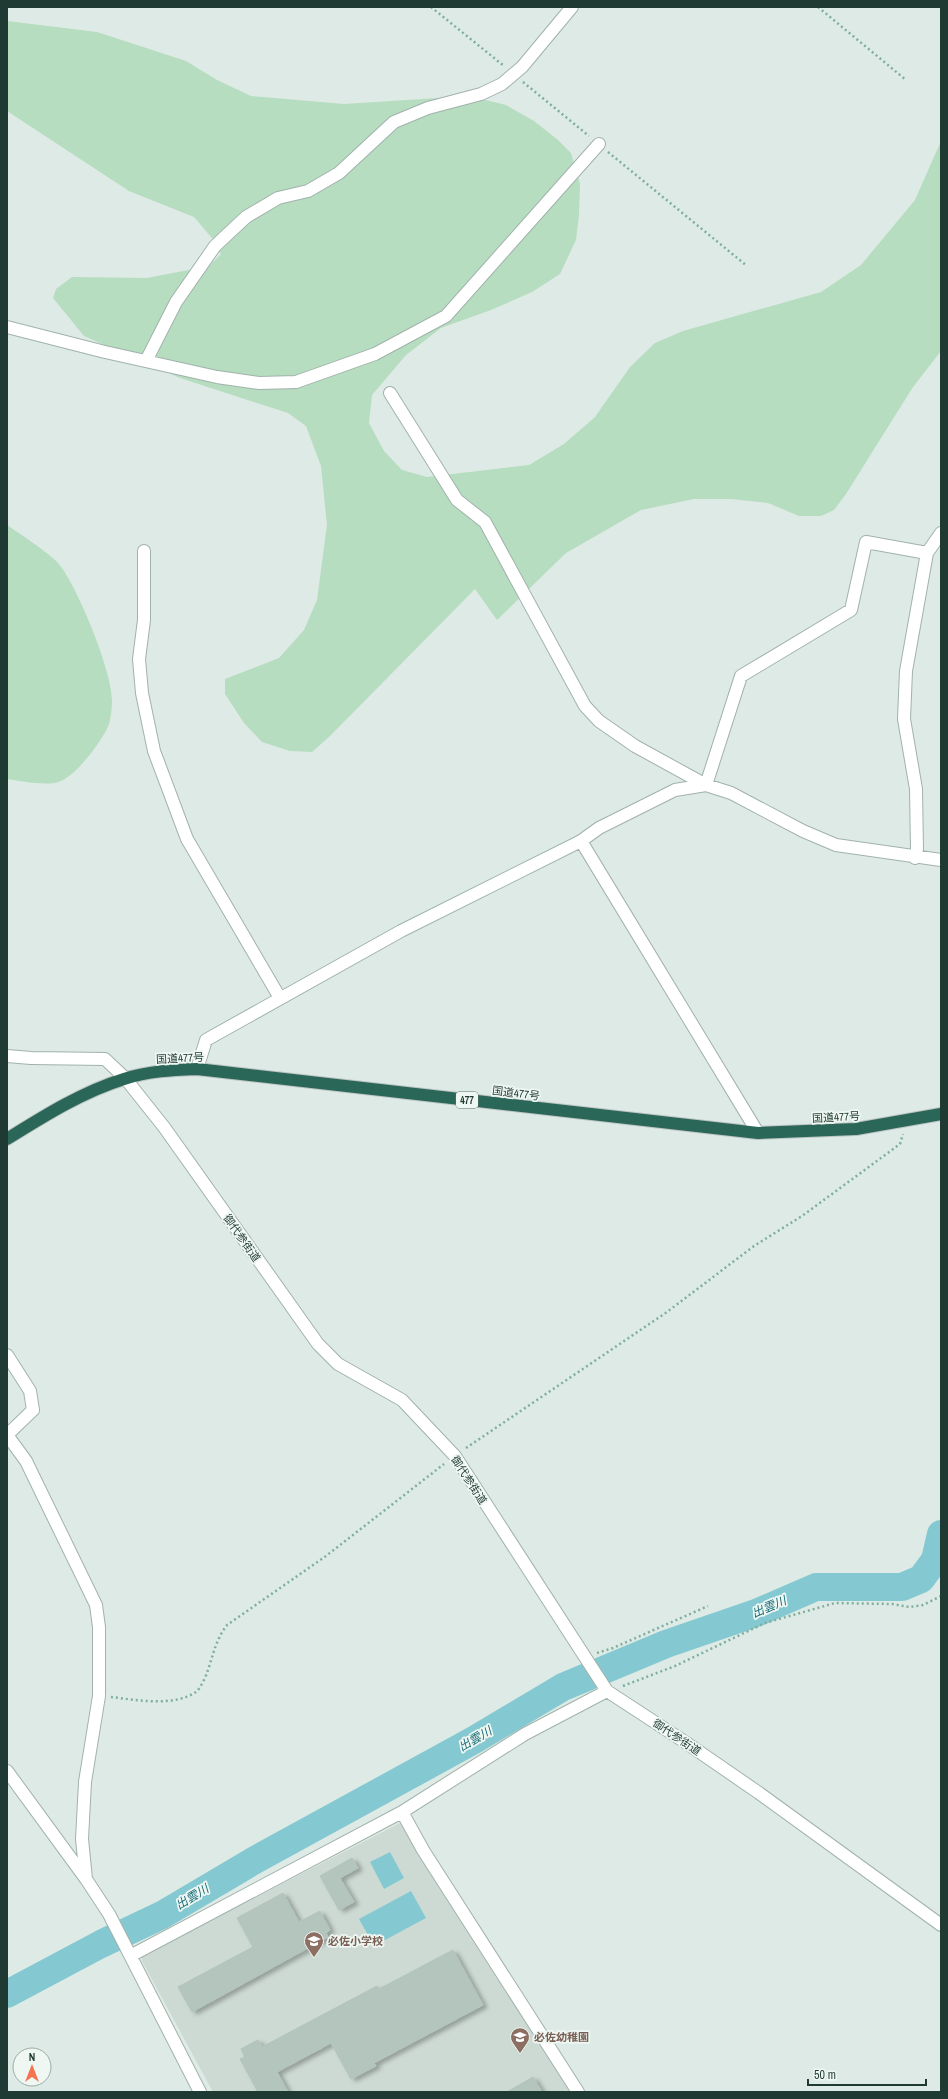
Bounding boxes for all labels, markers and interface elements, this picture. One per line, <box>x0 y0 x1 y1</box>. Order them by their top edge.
street label: 国道477号 <box>156 1050 204 1066</box>
street label: 国道477号 <box>491 1083 541 1103</box>
road number: 477 <box>456 1092 478 1108</box>
street label: 国道477号 <box>812 1109 860 1125</box>
street label: 御代参街道 <box>220 1211 264 1265</box>
street label: 御代参街道 <box>448 1452 490 1507</box>
water label: 出雲川 <box>749 1592 791 1621</box>
street label: 御代参街道 <box>649 1715 704 1758</box>
water label: 出雲川 <box>455 1722 496 1755</box>
water label: 出雲川 <box>172 1880 213 1913</box>
school or university icon: 必佐小学校 <box>303 1930 325 1958</box>
place label: 必佐小学校 <box>328 1934 383 1948</box>
school or university icon: 必佐幼稚園 <box>509 2026 531 2054</box>
place label: 必佐幼稚園 <box>534 2030 589 2044</box>
north arrow <box>12 2047 52 2087</box>
text: N <box>29 2050 35 2064</box>
scale bar <box>808 2061 926 2087</box>
text: 50 m <box>814 2067 836 2083</box>

